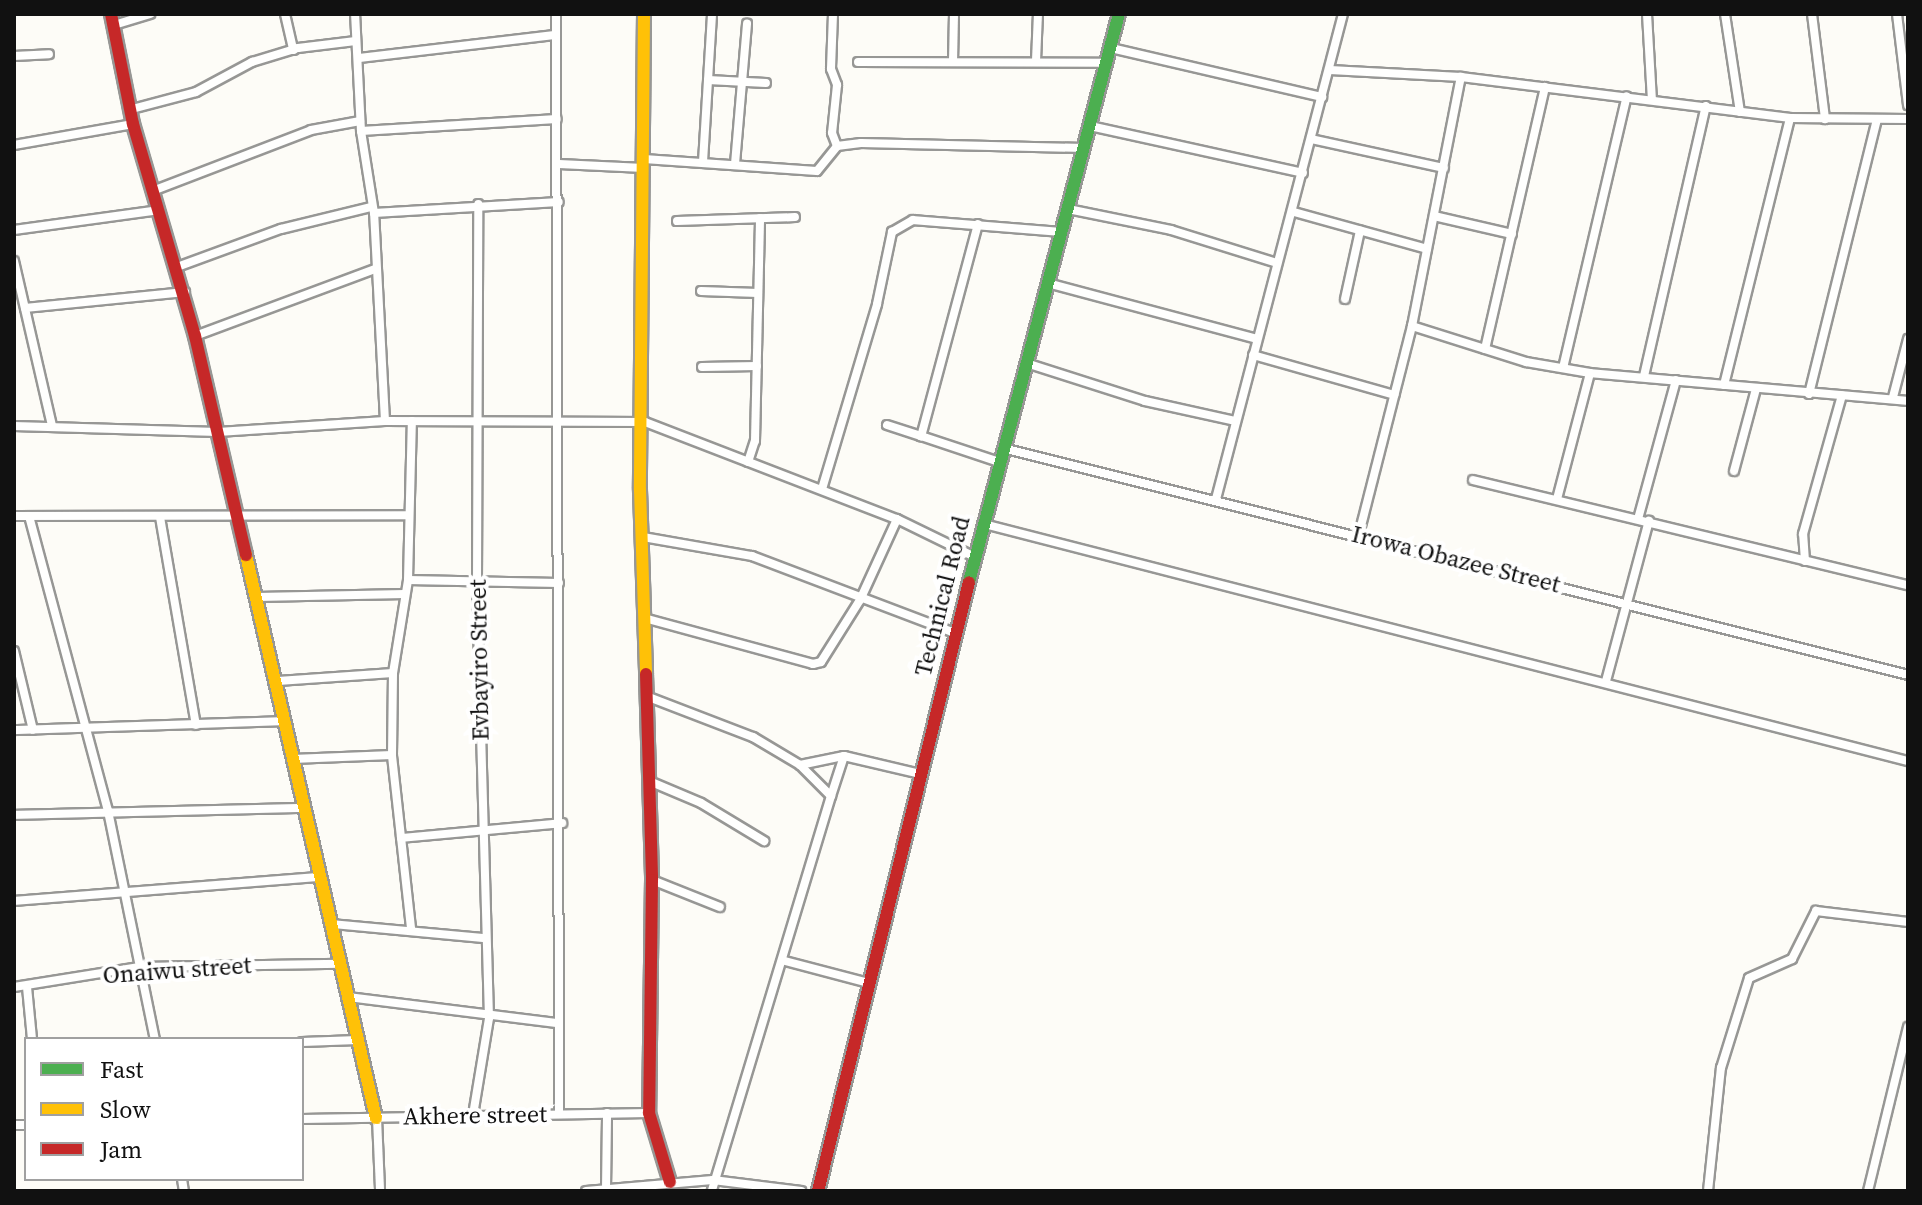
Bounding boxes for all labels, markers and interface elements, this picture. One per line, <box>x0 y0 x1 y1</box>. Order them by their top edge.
street label: Technical Road <box>908 513 976 679</box>
street label: Irowa Obazee Street <box>1349 519 1563 599</box>
street label: Evbayiro Street <box>463 579 495 741</box>
street label: Onaiwu street <box>102 950 252 990</box>
legend <box>24 1037 304 1181</box>
text: Fast <box>100 1053 143 1086</box>
text: Slow <box>100 1093 151 1126</box>
street label: Akhere street <box>403 1099 547 1131</box>
text: Jam <box>100 1133 142 1166</box>

